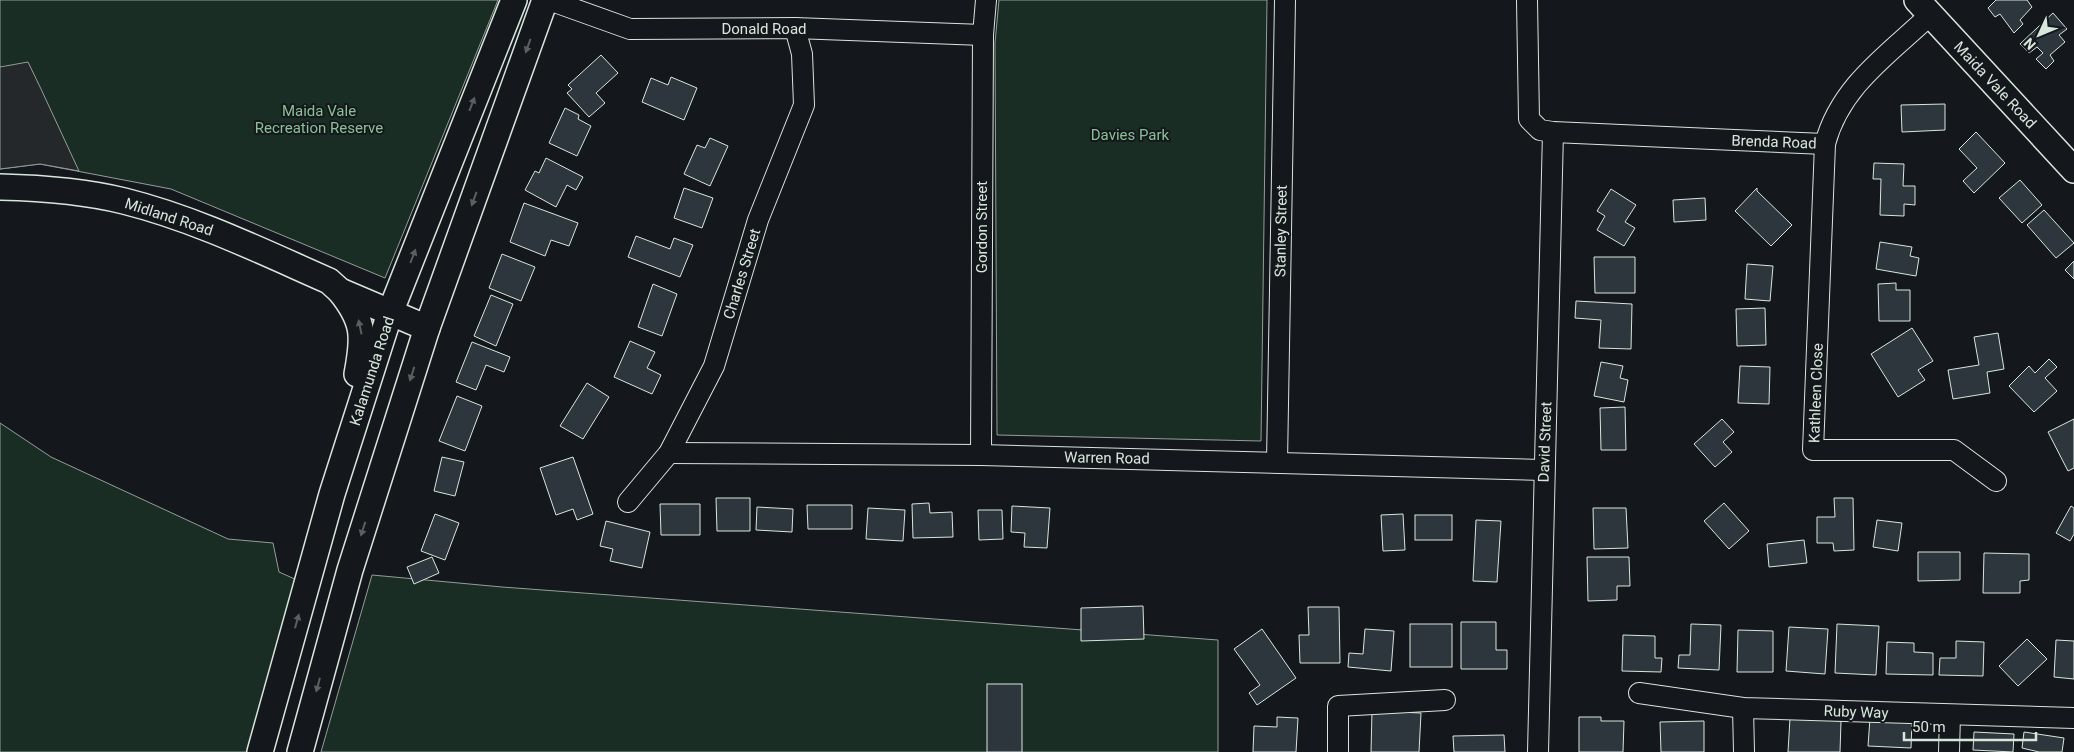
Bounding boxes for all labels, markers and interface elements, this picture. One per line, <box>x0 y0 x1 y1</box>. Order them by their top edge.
north arrow <box>2014 10 2064 60</box>
street label: Donald Road <box>721 20 807 38</box>
text: N <box>2020 35 2039 53</box>
street label: Maida Vale Road <box>1950 38 2040 132</box>
one-way arrow <box>524 39 532 54</box>
one-way arrow <box>469 97 477 112</box>
park label: Maida Vale Recreation Reserve <box>255 102 383 137</box>
park label: Davies Park <box>1091 126 1170 144</box>
street label: Brenda Road <box>1731 132 1817 152</box>
street label: Gordon Street <box>973 181 991 273</box>
street label: Stanley Street <box>1271 185 1291 277</box>
one-way arrow <box>470 192 478 207</box>
street label: Midland Road <box>123 194 215 240</box>
street label: Charles Street <box>720 226 764 322</box>
one-way arrow <box>409 248 417 263</box>
street label: Kalamunda Road <box>346 314 398 428</box>
one-way arrow <box>355 318 363 334</box>
street label: Kathleen Close <box>1805 343 1827 443</box>
one-way arrow <box>408 367 416 382</box>
street label: David Street <box>1535 401 1555 483</box>
street label: Warren Road <box>1064 448 1150 468</box>
one-way arrow <box>358 522 366 537</box>
one-way arrow <box>294 613 302 628</box>
one-way arrow <box>314 678 322 693</box>
street label: Ruby Way <box>1823 702 1889 722</box>
scale bar <box>1904 710 2036 742</box>
text: 50 m <box>1912 718 1946 736</box>

